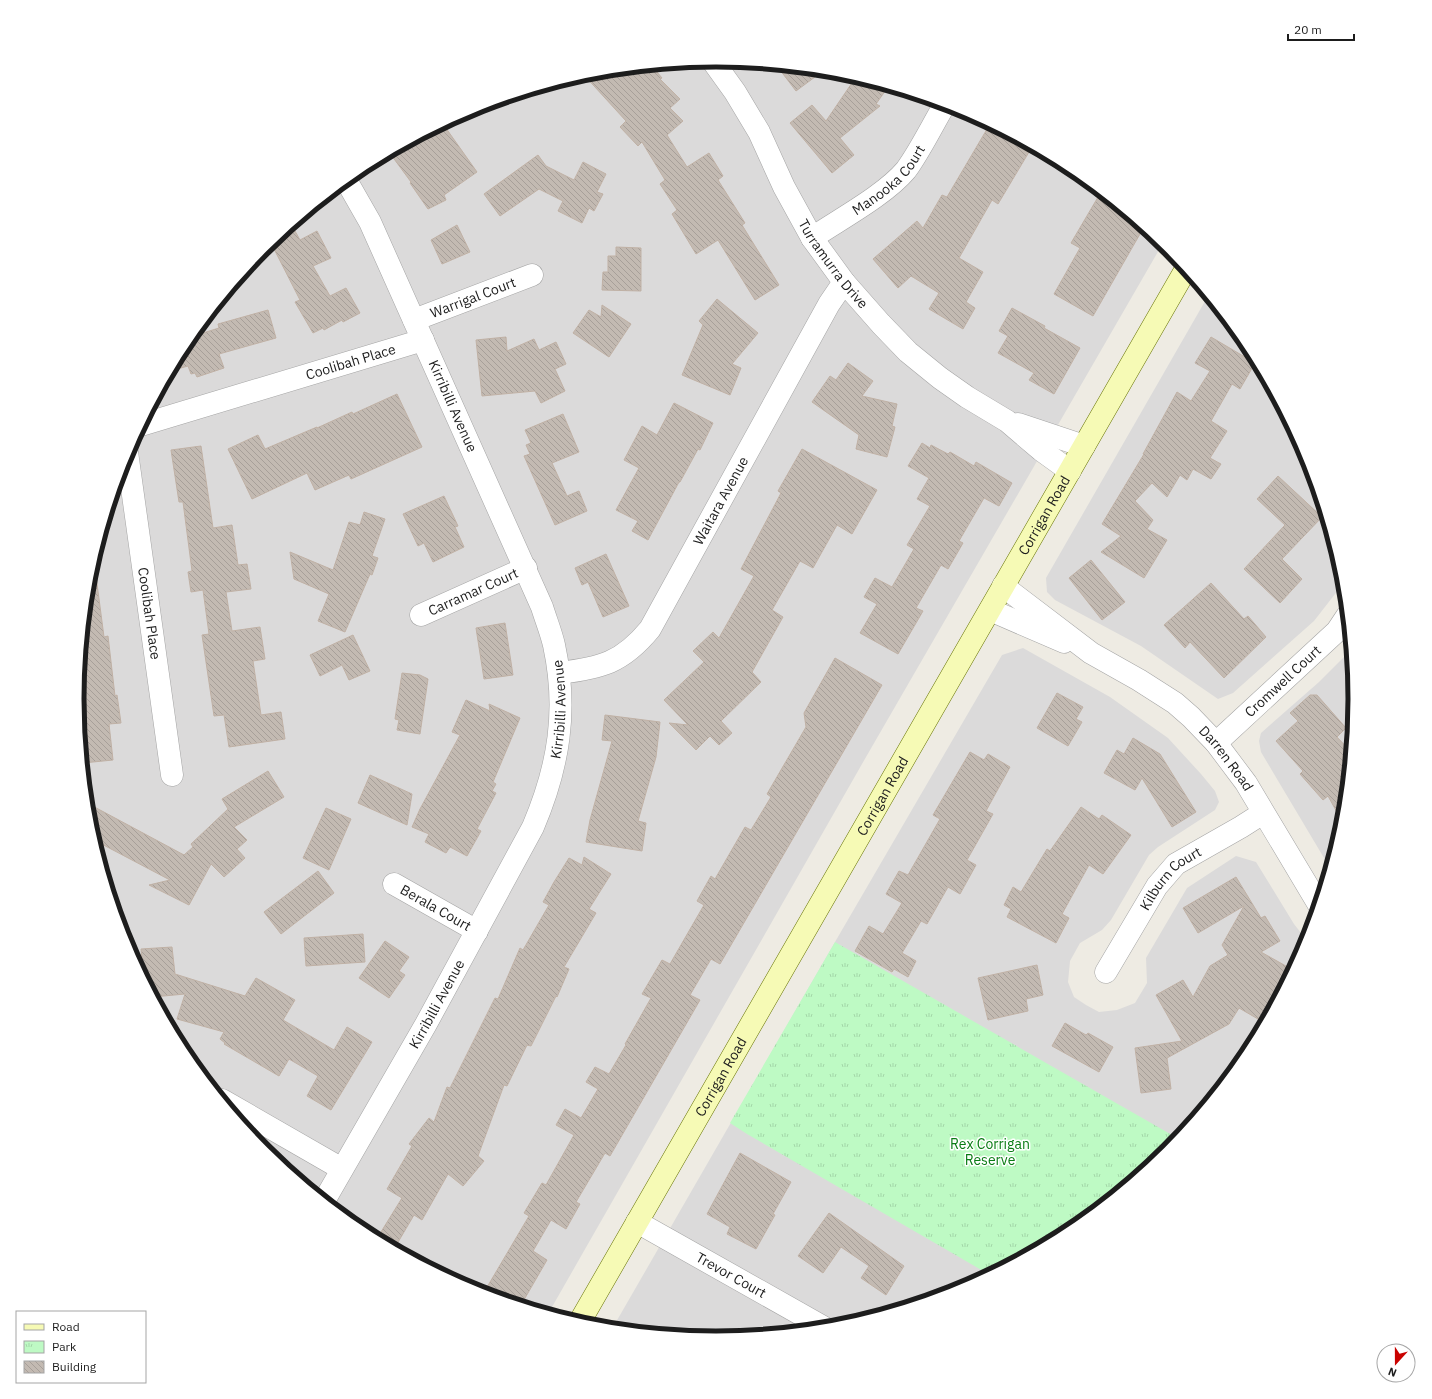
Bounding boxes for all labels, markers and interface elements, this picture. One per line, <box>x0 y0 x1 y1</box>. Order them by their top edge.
scale bar <box>1288 16 1354 42</box>
text: 20 m <box>1294 22 1322 37</box>
street label: Manooka Court <box>849 142 929 219</box>
street label: Turramurra Drive <box>794 216 872 312</box>
street label: Warrigal Court <box>428 273 518 322</box>
street label: Coolibah Place <box>304 340 398 384</box>
street label: Kirribilli Avenue <box>425 357 481 455</box>
street label: Waitara Avenue <box>689 453 752 548</box>
street label: Corrigan Road <box>1014 472 1074 558</box>
street label: Carramar Court <box>425 564 521 620</box>
street label: Coolibah Place <box>134 566 165 661</box>
street label: Cromwell Court <box>1241 641 1325 721</box>
street label: Kirribilli Avenue <box>546 659 570 760</box>
street label: Darren Road <box>1195 722 1258 794</box>
street label: Corrigan Road <box>853 753 912 839</box>
street label: Kilburn Court <box>1136 842 1205 914</box>
street label: Berala Court <box>397 880 474 935</box>
street label: Kirribilli Avenue <box>405 956 469 1052</box>
street label: Corrigan Road <box>691 1034 751 1120</box>
park label: Rex Corrigan Reserve <box>950 1135 1030 1169</box>
street label: Trevor Court <box>693 1248 769 1302</box>
legend <box>16 1311 146 1383</box>
text: Road <box>52 1319 80 1334</box>
text: Park <box>52 1339 77 1354</box>
north arrow <box>1376 1343 1416 1383</box>
text: Building <box>52 1359 97 1374</box>
text: N <box>1386 1364 1399 1380</box>

